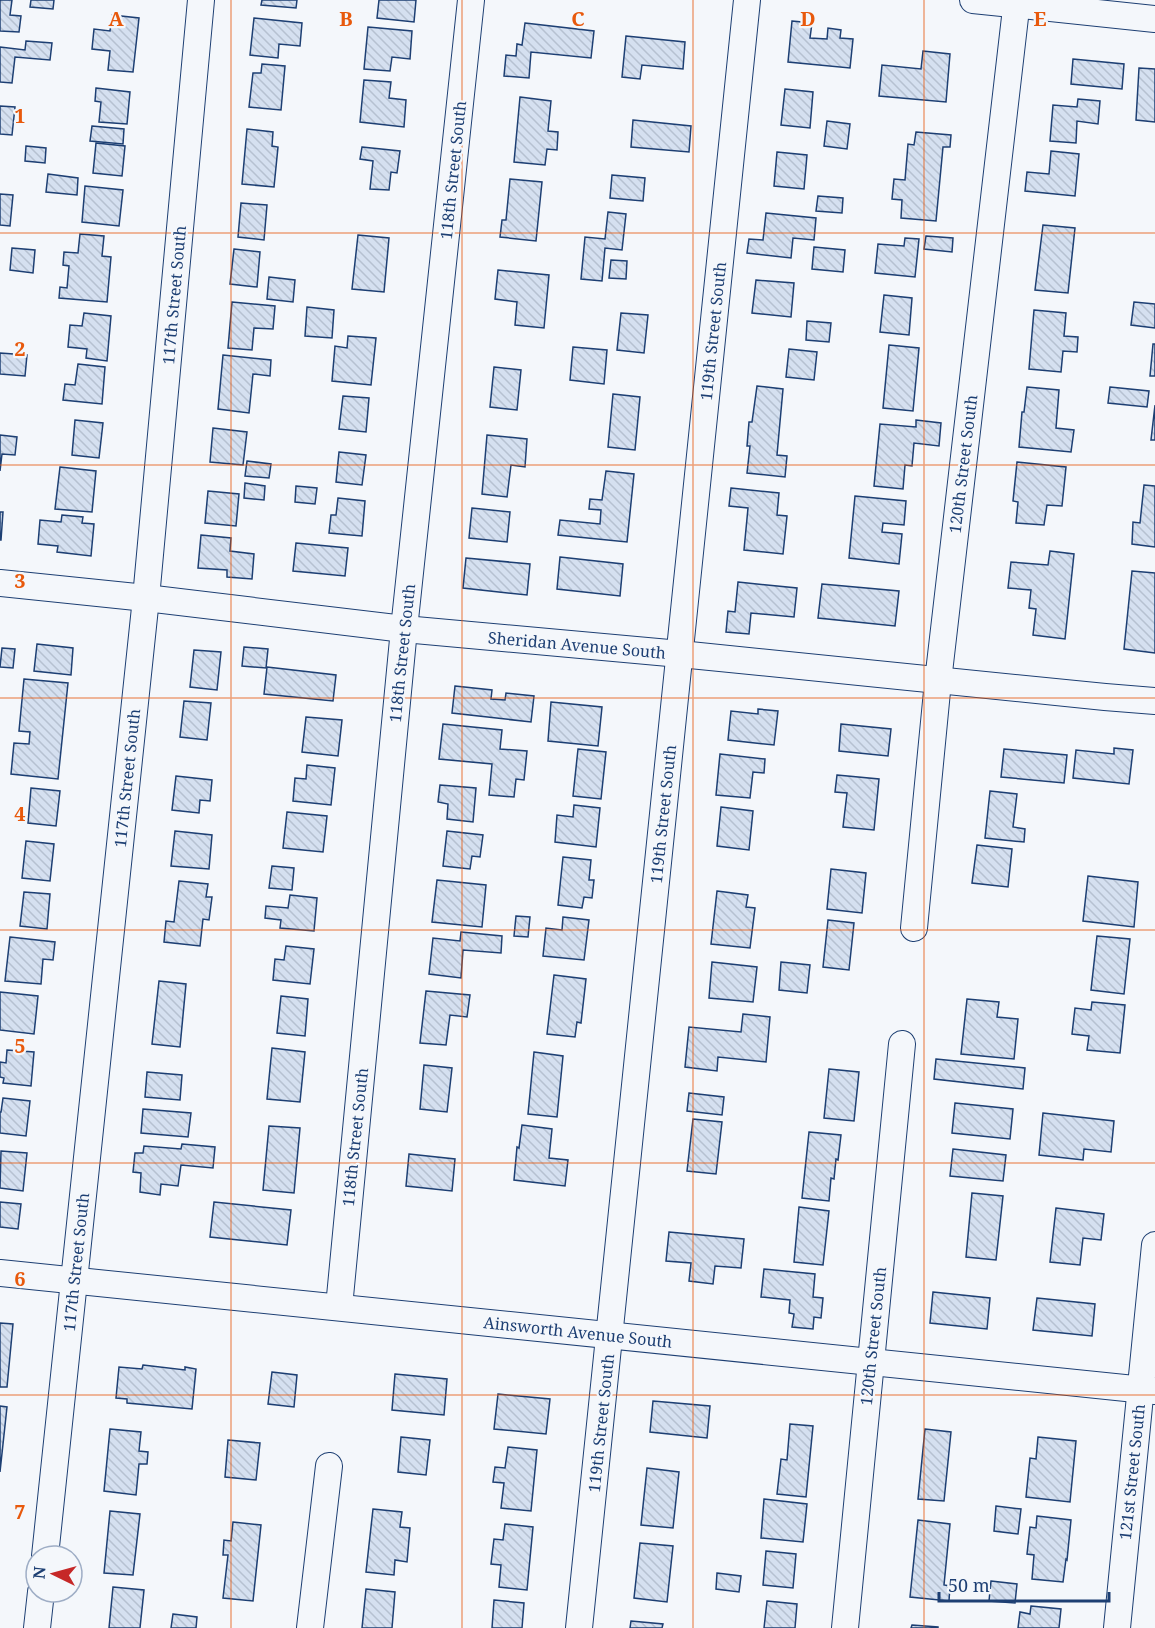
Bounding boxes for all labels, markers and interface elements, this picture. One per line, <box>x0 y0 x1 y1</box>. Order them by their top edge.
text: A <box>108 5 124 32</box>
text: B <box>339 5 353 32</box>
text: C <box>571 5 585 32</box>
text: D <box>800 5 816 32</box>
text: E <box>1033 5 1047 32</box>
street label: 118th Street South <box>435 99 471 241</box>
text: 1 <box>14 102 26 129</box>
street label: 117th Street South <box>157 225 191 365</box>
street label: 119th Street South <box>695 260 731 402</box>
text: 2 <box>14 335 26 362</box>
street label: 120th Street South <box>944 393 982 535</box>
text: 3 <box>14 567 26 594</box>
street label: 118th Street South <box>384 582 420 724</box>
street label: Sheridan Avenue South <box>487 626 667 664</box>
street label: 117th Street South <box>109 707 145 849</box>
street label: 119th Street South <box>645 743 681 885</box>
text: 4 <box>14 800 26 827</box>
text: 5 <box>14 1032 26 1059</box>
street label: 118th Street South <box>337 1066 373 1208</box>
street label: 117th Street South <box>58 1191 94 1333</box>
text: 6 <box>14 1265 26 1292</box>
street label: 120th Street South <box>855 1265 891 1407</box>
street label: Ainsworth Avenue South <box>483 1311 673 1353</box>
street label: 119th Street South <box>583 1352 619 1494</box>
street label: 121st Street South <box>1114 1403 1150 1541</box>
text: 7 <box>14 1498 26 1525</box>
north arrow <box>24 1544 84 1604</box>
text: N <box>28 1565 51 1580</box>
scale bar <box>939 1565 1108 1603</box>
text: 50 m <box>948 1573 990 1597</box>

